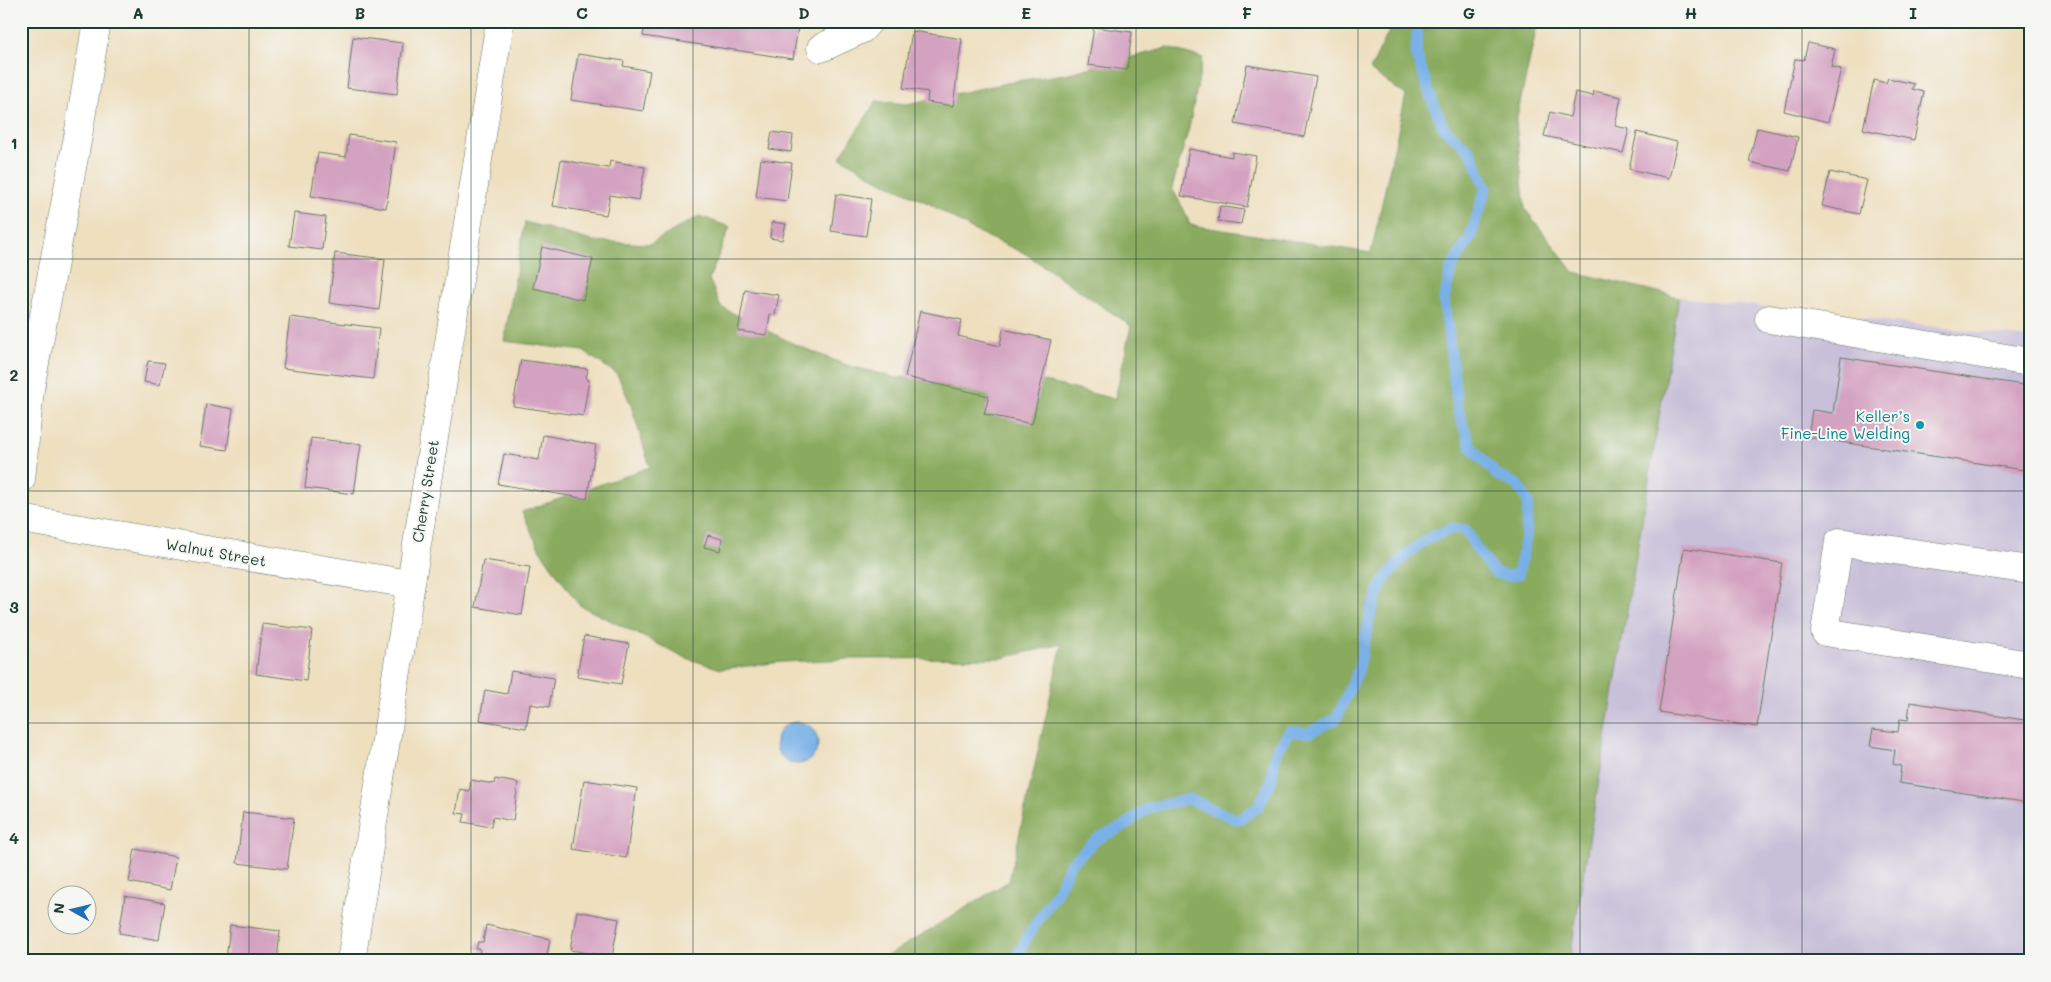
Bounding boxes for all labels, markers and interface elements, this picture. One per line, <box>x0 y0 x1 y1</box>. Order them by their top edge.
text: A <box>132 2 144 23</box>
text: B <box>355 2 365 23</box>
text: C <box>576 2 588 23</box>
text: D <box>798 2 810 23</box>
text: E <box>1021 2 1031 23</box>
text: F <box>1242 2 1252 23</box>
text: G <box>1463 2 1475 23</box>
text: H <box>1685 2 1697 23</box>
text: I <box>1909 2 1917 23</box>
text: 1 <box>10 132 18 153</box>
text: 2 <box>10 364 19 385</box>
place label: Keller’s Fine-Line Welding <box>1781 406 1910 443</box>
marker: Keller’s Fine-Line Welding <box>1914 419 1926 431</box>
street label: Cherry Street <box>407 438 443 544</box>
street label: Walnut Street <box>164 533 268 571</box>
text: 3 <box>9 596 19 617</box>
text: 4 <box>9 827 19 848</box>
north arrow <box>48 884 98 934</box>
text: N <box>48 902 69 915</box>

